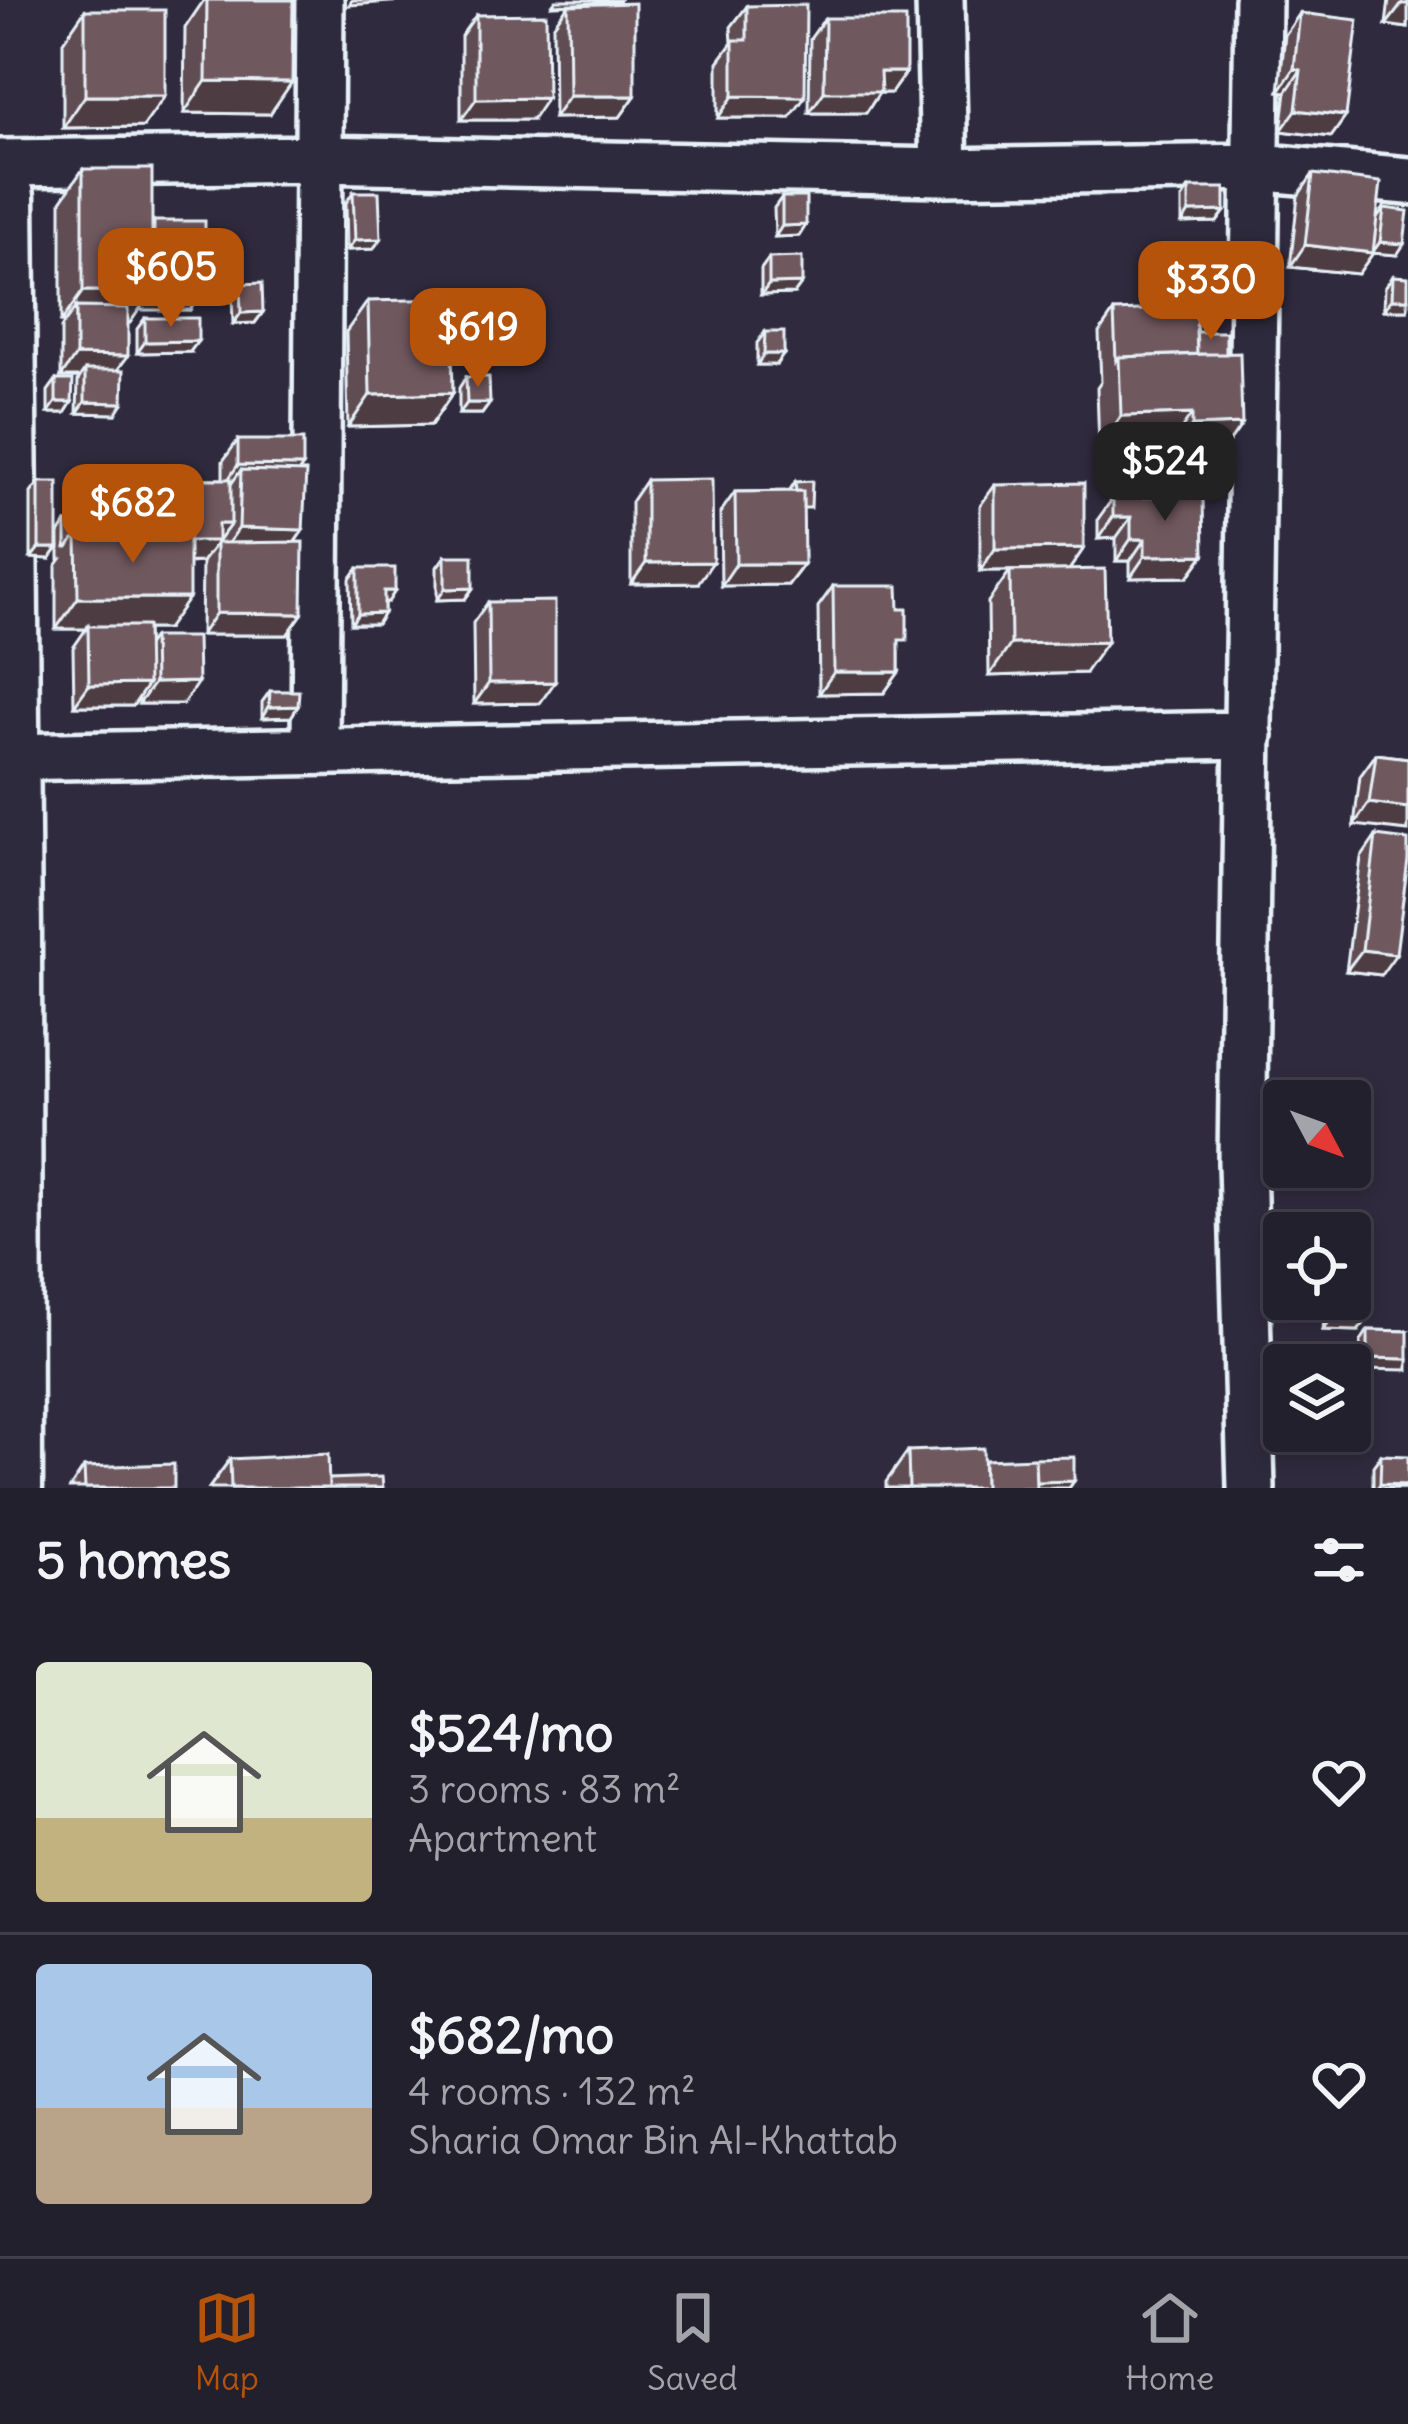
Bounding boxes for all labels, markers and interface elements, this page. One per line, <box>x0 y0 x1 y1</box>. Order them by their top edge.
pin: $605 <box>100 228 242 330</box>
pin: $330 <box>1140 241 1282 343</box>
text: $605 <box>125 242 217 291</box>
text: $330 <box>1165 255 1257 304</box>
pin: $619 <box>407 288 549 390</box>
text: $619 <box>437 302 519 351</box>
pin: $524 <box>1094 422 1236 524</box>
text: $524 <box>1121 436 1209 485</box>
pin: $682 <box>62 464 204 566</box>
text: $682 <box>89 478 177 527</box>
north arrow <box>1263 1080 1371 1188</box>
map controls <box>1263 1080 1371 1452</box>
button: locate <box>1263 1212 1371 1320</box>
button: layers <box>1263 1344 1371 1452</box>
icon: filters <box>1306 1527 1372 1593</box>
text: 5 homes <box>36 1528 231 1592</box>
text: $524/mo <box>408 1701 613 1765</box>
icon: home <box>132 1710 276 1854</box>
icon: heart <box>1306 1749 1372 1815</box>
text: 3 rooms · 83 m² <box>408 1765 681 1814</box>
text: Apartment <box>408 1814 597 1863</box>
text: $682/mo <box>408 2003 614 2067</box>
icon: home <box>132 2012 276 2156</box>
icon: heart <box>1306 2051 1372 2117</box>
text: 4 rooms · 132 m² <box>408 2067 695 2116</box>
text: Sharia Omar Bin Al-Khattab <box>408 2116 898 2165</box>
tab: Map <box>194 2285 260 2399</box>
tab: Saved <box>647 2285 738 2399</box>
tab: Home <box>1125 2285 1214 2399</box>

